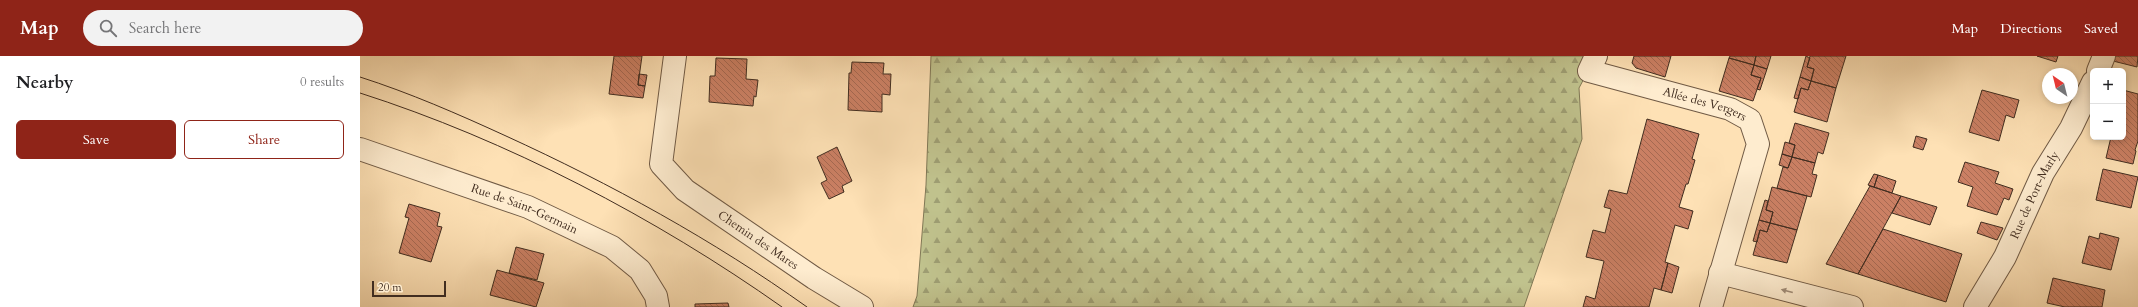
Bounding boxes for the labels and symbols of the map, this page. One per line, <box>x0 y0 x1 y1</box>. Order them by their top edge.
north arrow <box>2042 68 2078 104</box>
street label: Allée des Vergers <box>1661 83 1750 125</box>
street label: Rue de Port-Marly <box>2006 147 2063 242</box>
street label: Rue de Saint-Germain <box>469 180 581 238</box>
street label: Chemin des Mares <box>715 207 802 273</box>
scale bar <box>372 279 446 298</box>
one-way arrow <box>1781 288 1793 294</box>

